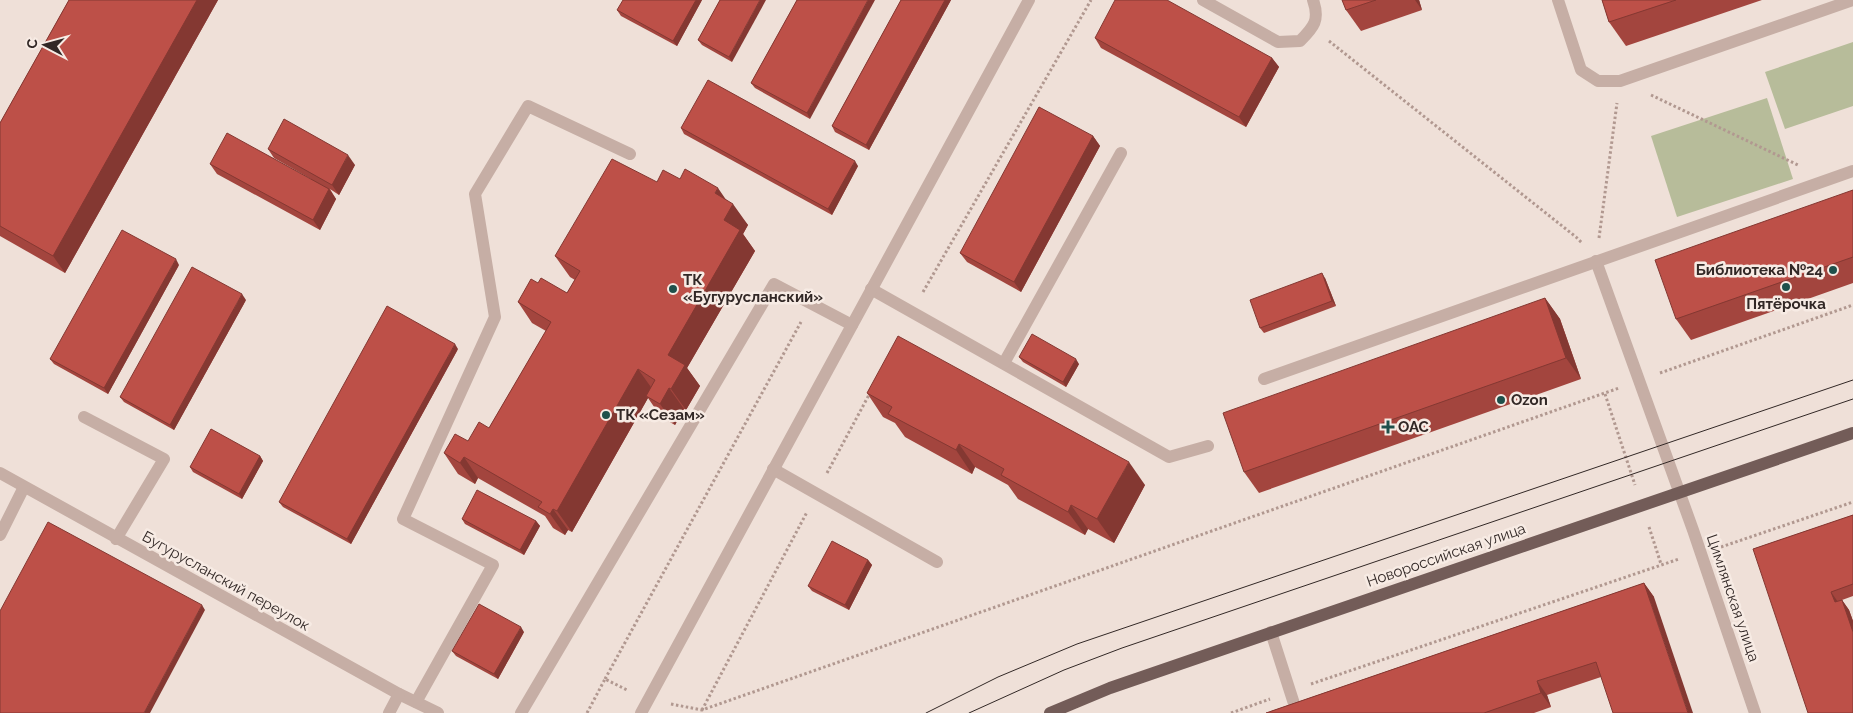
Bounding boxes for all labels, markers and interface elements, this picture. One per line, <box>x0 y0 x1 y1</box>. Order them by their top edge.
north arrow <box>20 20 70 70</box>
text: С <box>24 38 41 49</box>
place label: Библиотека №24 <box>1696 261 1823 279</box>
marker: Библиотека №24 <box>1827 264 1839 276</box>
place label: ТК «Бугурусланский» <box>683 271 823 306</box>
marker: Пятёрочка <box>1780 281 1792 293</box>
marker: ТК «Бугурусланский» <box>667 283 679 295</box>
place label: Пятёрочка <box>1746 295 1826 313</box>
place label: Ozon <box>1511 391 1548 409</box>
marker: Ozon <box>1495 394 1507 406</box>
place label: ТК «Сезам» <box>616 406 705 424</box>
marker: ТК «Сезам» <box>600 409 612 421</box>
place label: ОАС <box>1398 418 1429 436</box>
marker: ОАС <box>1382 421 1394 433</box>
street label: Новороссийская улица <box>1364 519 1528 591</box>
street label: Бугурусланский переулок <box>139 527 313 635</box>
street label: Цимлянская улица <box>1703 532 1763 664</box>

